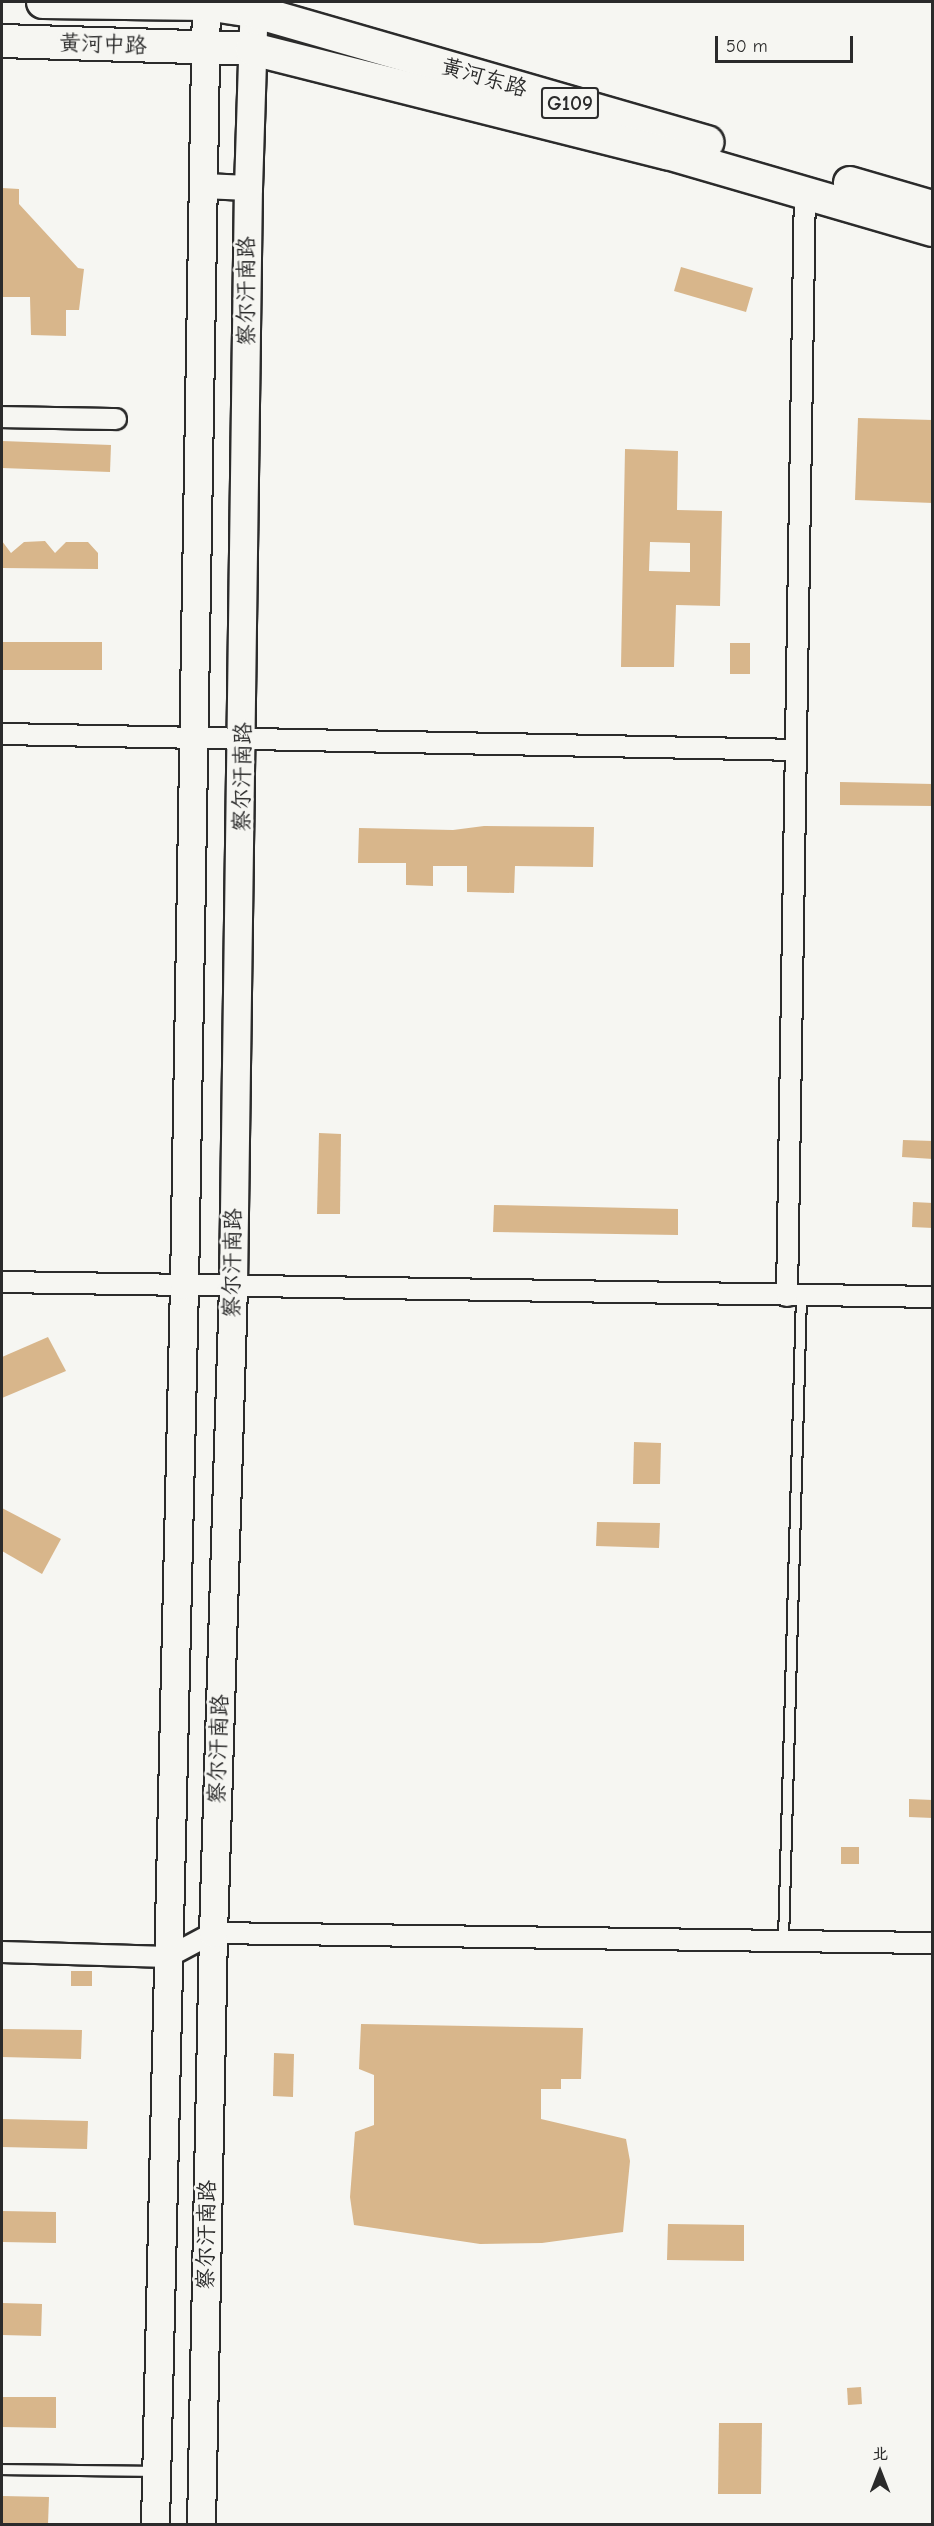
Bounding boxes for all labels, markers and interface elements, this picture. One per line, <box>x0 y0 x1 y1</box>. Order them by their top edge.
scale bar <box>718 24 856 62</box>
street label: 黄河中路 <box>59 30 147 60</box>
text: 50 m <box>726 36 768 57</box>
street label: 黄河东路 <box>438 53 530 103</box>
road number: G109 <box>540 85 600 121</box>
street label: 察尔汗南路 <box>234 236 260 346</box>
street label: 察尔汗南路 <box>229 722 257 832</box>
street label: 察尔汗南路 <box>219 1208 247 1318</box>
street label: 察尔汗南路 <box>204 1694 234 1804</box>
street label: 察尔汗南路 <box>193 2180 221 2290</box>
north arrow <box>850 2442 910 2502</box>
text: 北 <box>872 2445 888 2463</box>

